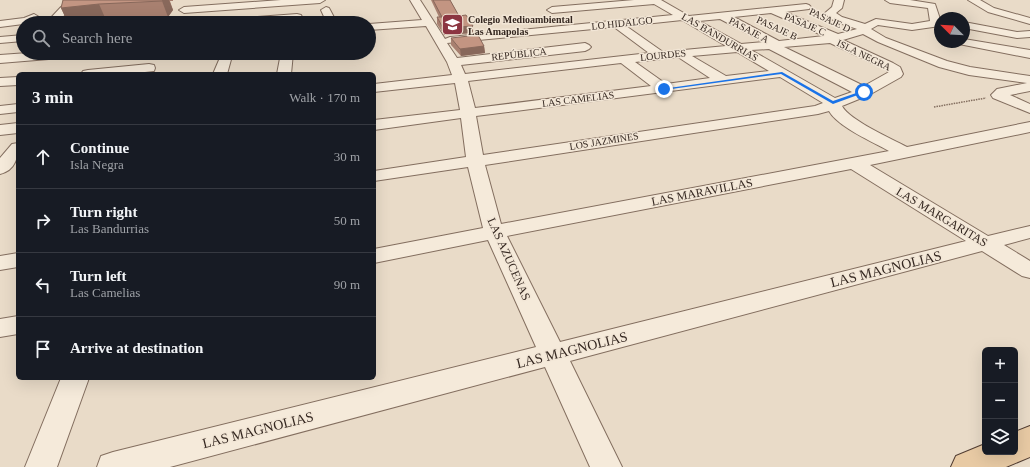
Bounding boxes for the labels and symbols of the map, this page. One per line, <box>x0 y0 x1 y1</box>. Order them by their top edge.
street label: PASAJE D <box>808 6 852 34</box>
street label: PASAJE C <box>783 10 828 38</box>
street label: LAS BANDURRIAS <box>680 11 760 63</box>
school or university icon: Colegio Medioambiental Las Amapolas <box>440 12 466 38</box>
north arrow <box>934 12 970 48</box>
place label: Colegio Medioambiental Las Amapolas <box>468 14 573 37</box>
street label: LO HIDALGO <box>591 14 653 32</box>
street label: PASAJE B <box>755 14 799 42</box>
street label: PASAJE A <box>727 15 772 46</box>
street label: ISLA NEGRA <box>835 37 893 73</box>
street label: REPÚBLICA <box>491 46 548 62</box>
street label: LOURDES <box>639 47 687 63</box>
route end <box>655 80 673 98</box>
route start <box>855 83 873 101</box>
street label: LAS CAMELIAS <box>541 89 615 109</box>
street label: LOS JAZMINES <box>569 130 639 152</box>
street label: LAS MARAVILLAS <box>650 175 754 209</box>
street label: LAS MARGARITAS <box>894 184 990 250</box>
street label: LAS AZUCENAS <box>485 215 533 303</box>
street label: LAS MAGNOLIAS <box>829 248 943 290</box>
street label: LAS MAGNOLIAS <box>515 329 629 371</box>
street label: LAS MAGNOLIAS <box>201 409 315 451</box>

